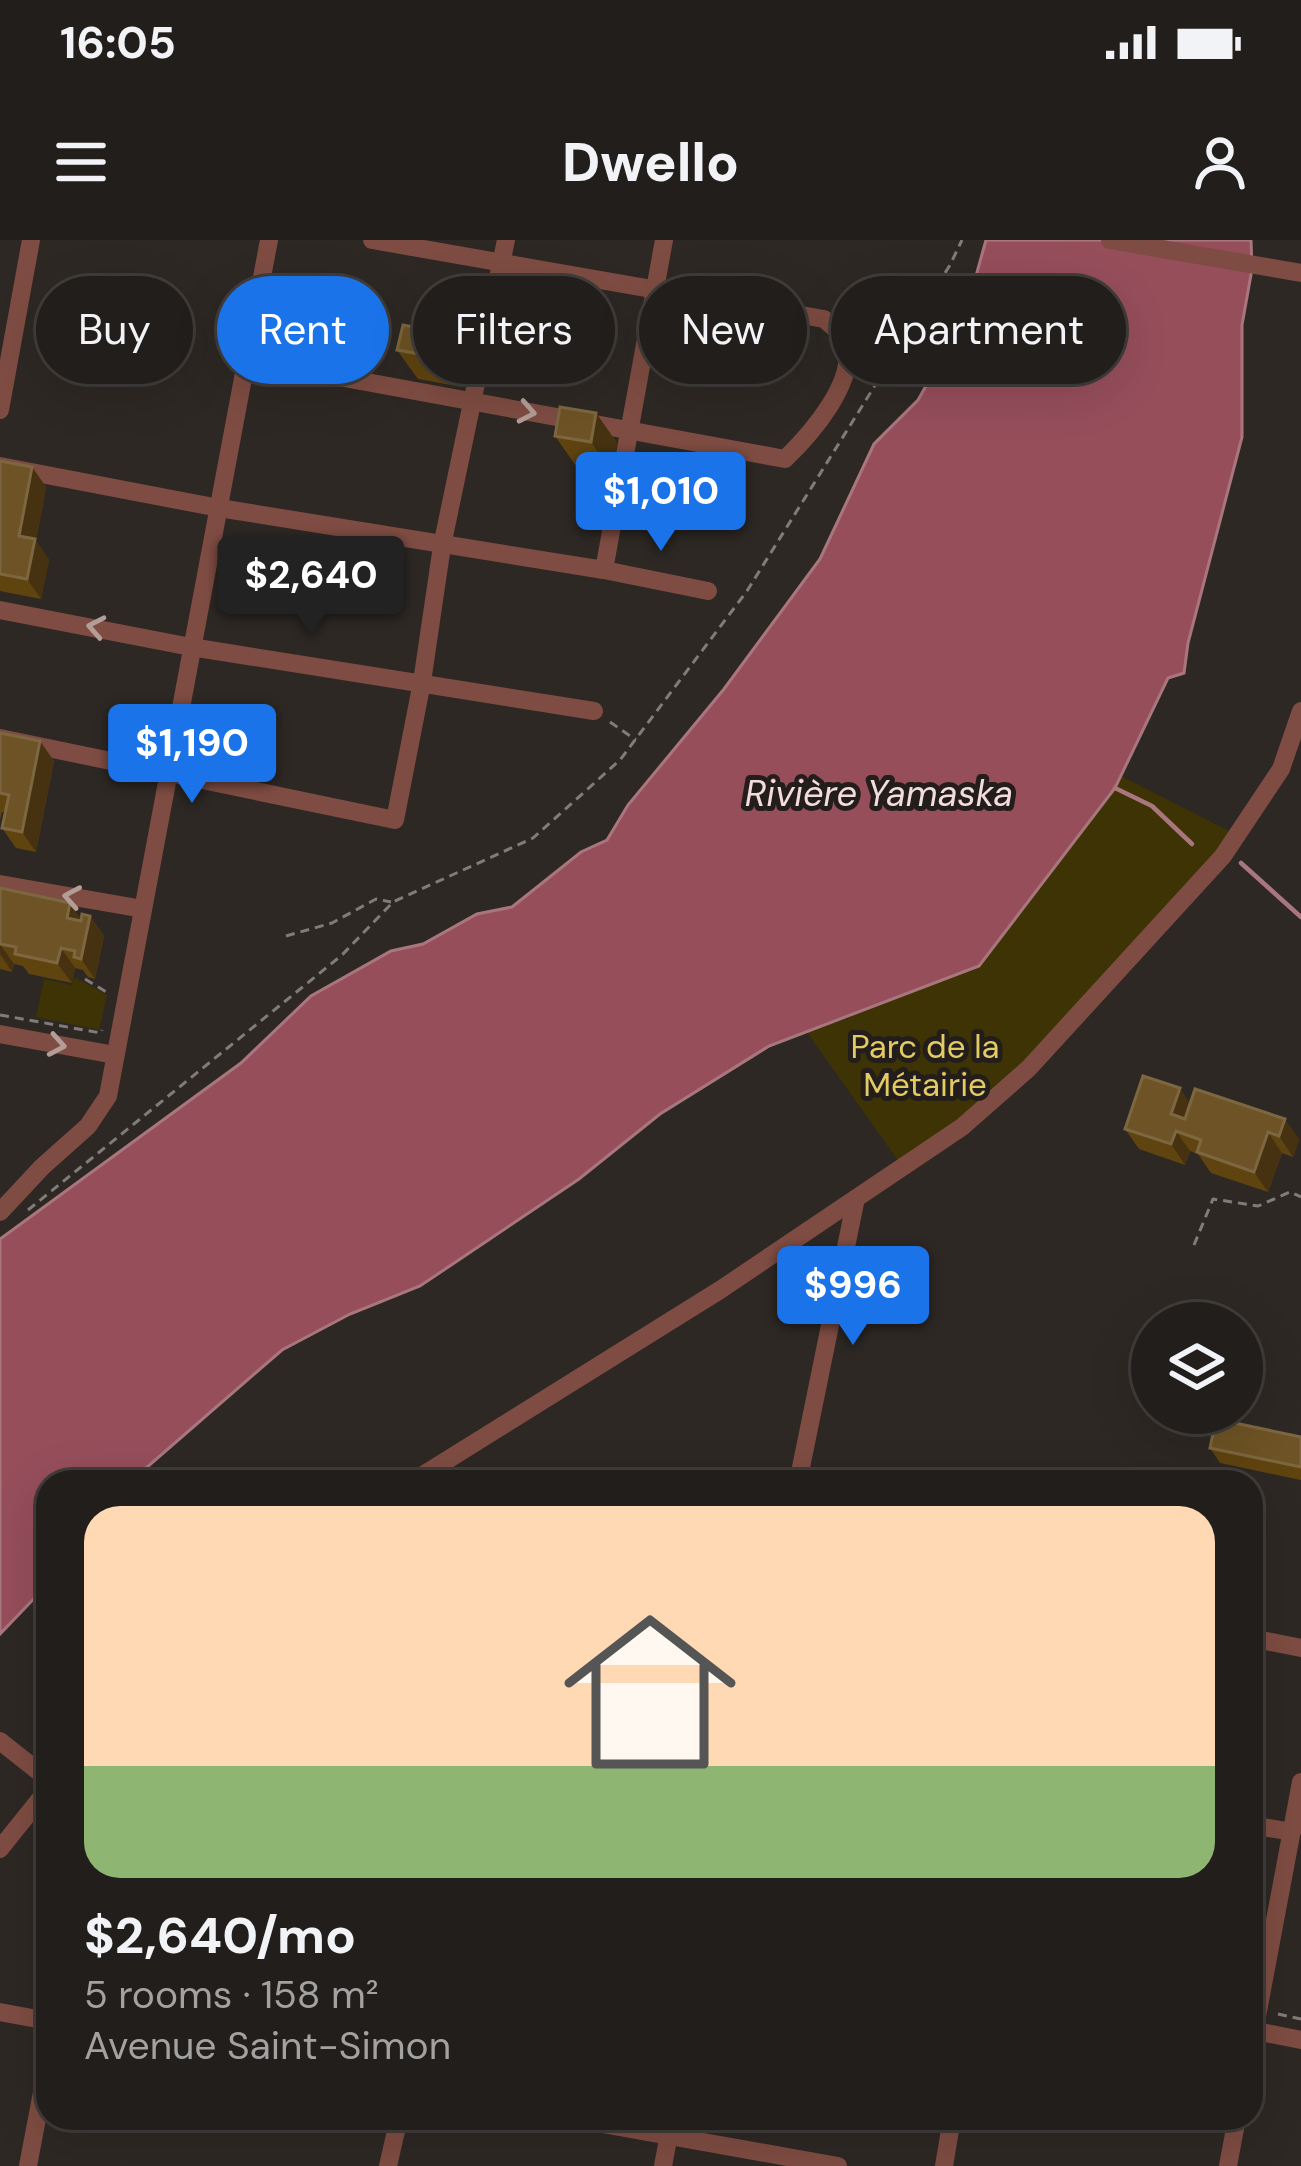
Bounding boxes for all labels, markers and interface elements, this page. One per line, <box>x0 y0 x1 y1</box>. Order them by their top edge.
text: 16:05 <box>60 13 176 72</box>
text: Dwello <box>562 127 739 198</box>
icon: menu <box>48 129 114 195</box>
icon: person <box>1187 129 1253 195</box>
chip: Buy <box>36 276 193 384</box>
chip: Rent <box>217 276 389 384</box>
chip: Filters <box>413 276 615 384</box>
chip: New <box>639 276 807 384</box>
chip: Apartment <box>831 276 1126 384</box>
one-way arrow <box>516 398 536 424</box>
pin: $1,010 <box>563 452 759 554</box>
text: $1,010 <box>603 465 719 516</box>
pin: $2,640 <box>213 536 409 638</box>
text: $2,640 <box>244 549 378 600</box>
one-way arrow <box>86 615 106 641</box>
pin: $1,190 <box>94 704 290 806</box>
text: $1,190 <box>135 717 249 768</box>
water label: Rivière Yamaska <box>745 770 1013 817</box>
one-way arrow <box>62 885 82 910</box>
park label: Parc de la Métairie <box>850 1025 1000 1106</box>
one-way arrow <box>47 1031 67 1056</box>
pin: $996 <box>782 1246 924 1348</box>
text: $996 <box>804 1259 902 1310</box>
map controls <box>1131 1302 1263 1434</box>
button: layers <box>1131 1302 1263 1434</box>
icon: home <box>542 1584 758 1800</box>
text: $2,640/mo <box>84 1902 356 1969</box>
text: 5 rooms · 158 m² <box>84 1969 379 2020</box>
text: Avenue Saint-Simon <box>84 2020 451 2071</box>

